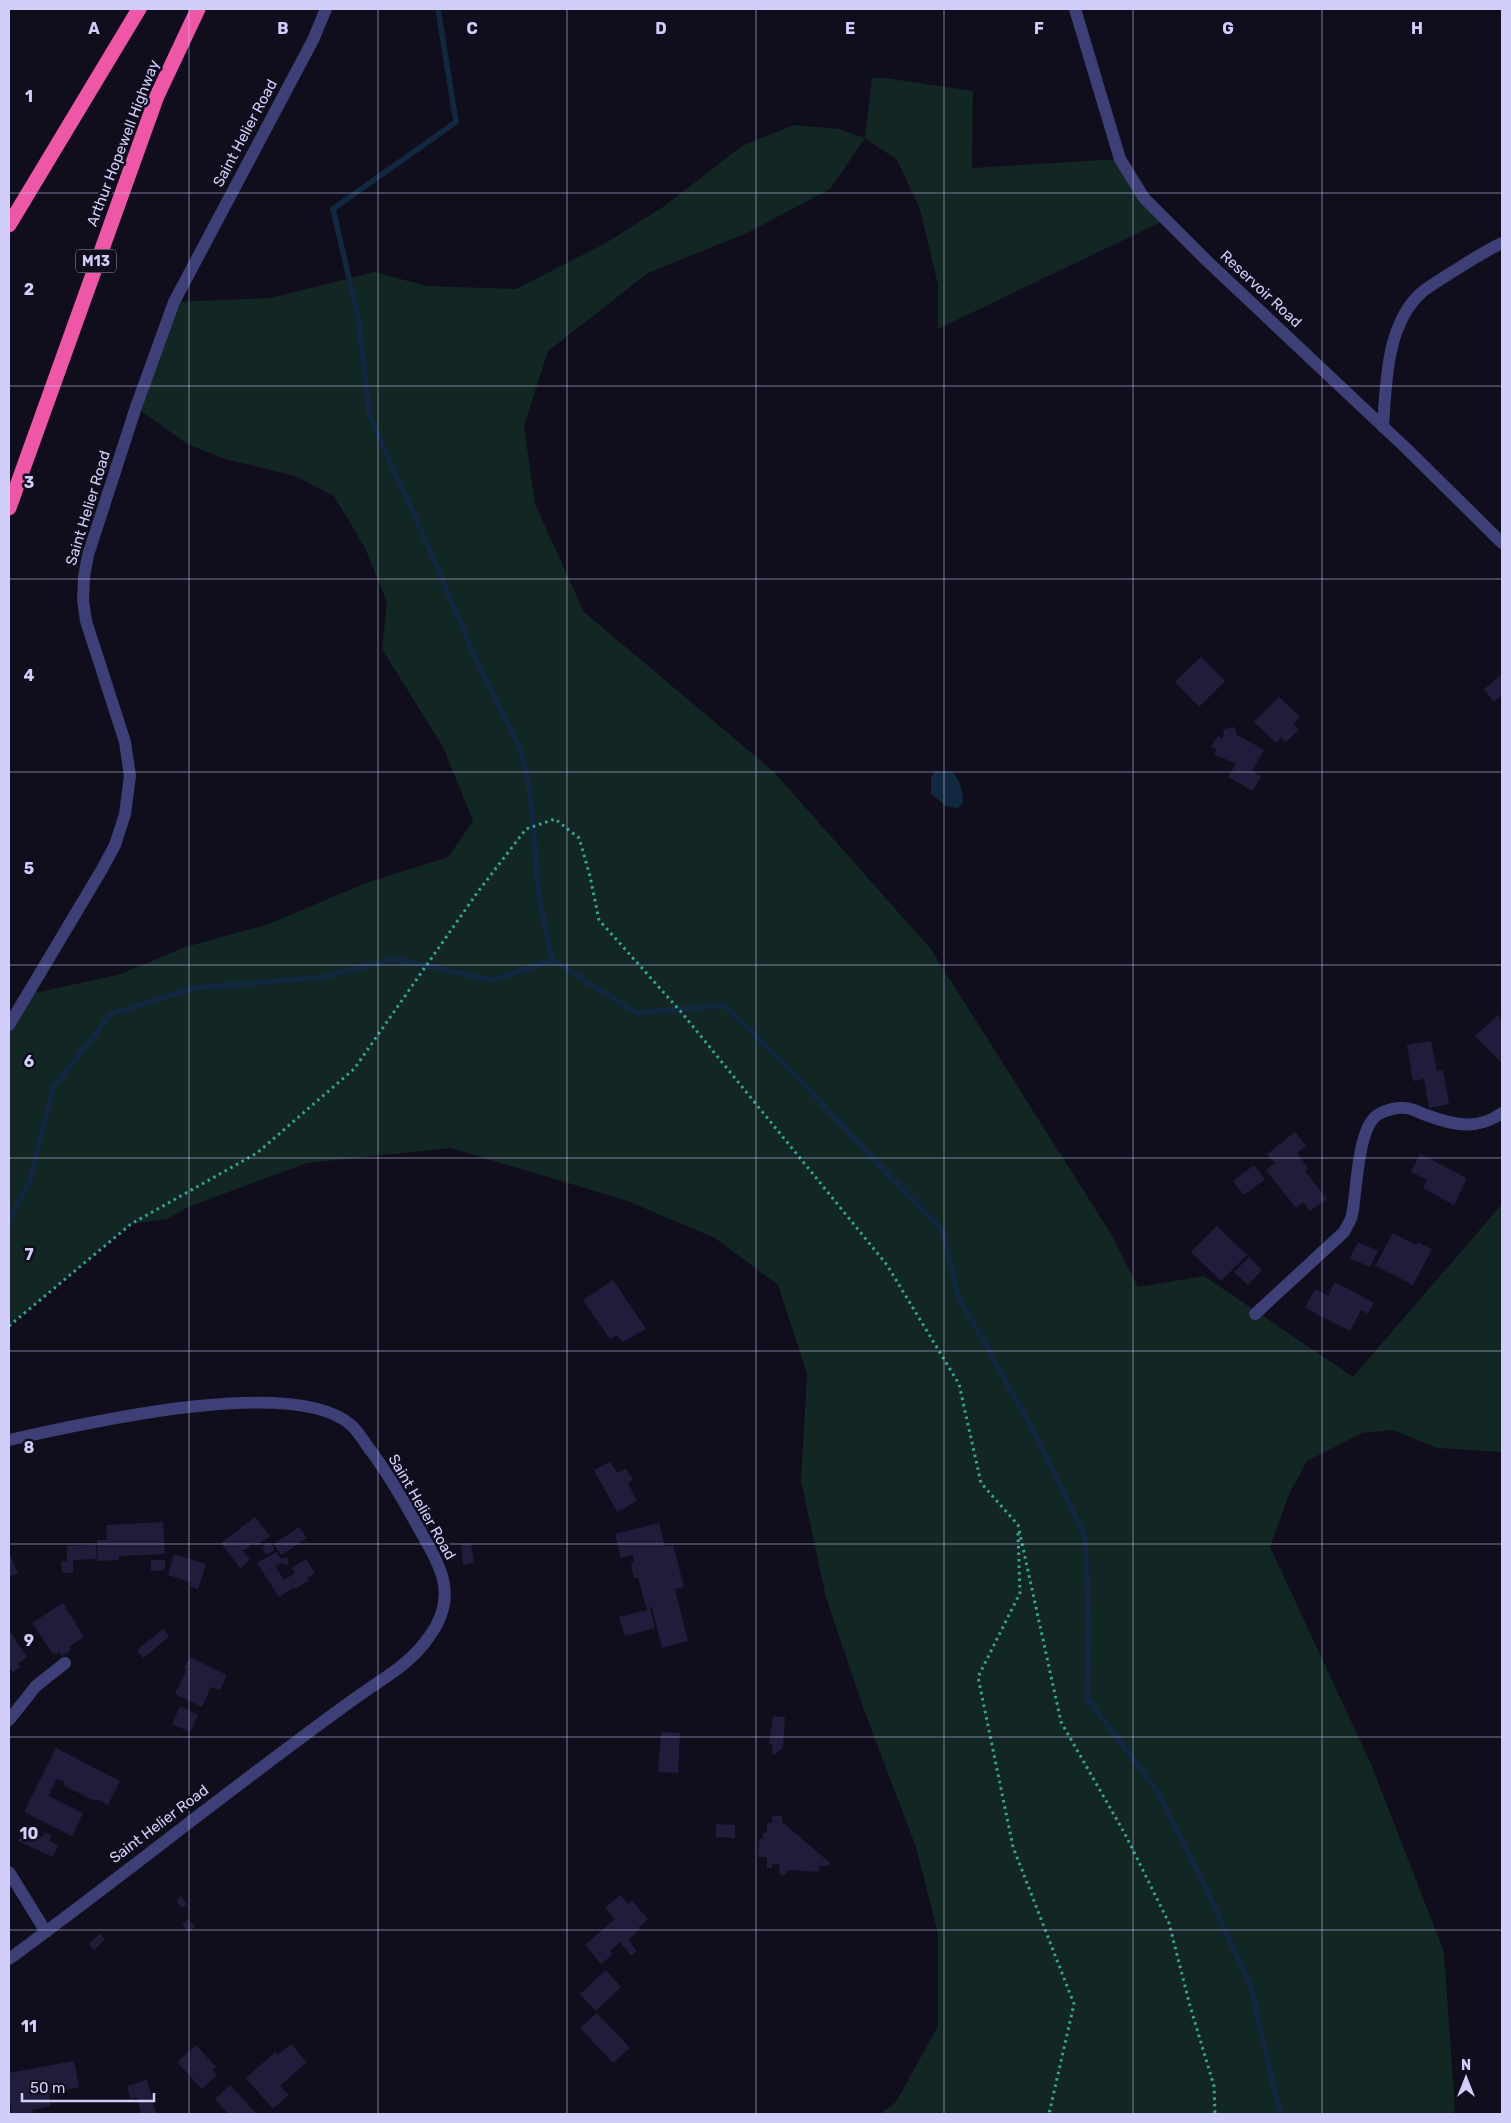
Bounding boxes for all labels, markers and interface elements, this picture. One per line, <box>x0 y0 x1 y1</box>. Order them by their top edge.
text: A <box>88 19 100 38</box>
text: B <box>277 19 289 38</box>
text: C <box>466 19 478 38</box>
text: D <box>655 19 667 38</box>
text: E <box>845 19 855 38</box>
text: F <box>1034 19 1044 38</box>
text: G <box>1222 19 1234 38</box>
text: H <box>1411 19 1423 38</box>
street label: Arthur Hopewell Highway <box>83 57 163 229</box>
street label: Saint Helier Road <box>209 76 281 190</box>
text: 1 <box>25 87 33 106</box>
street label: Reservoir Road <box>1217 247 1305 331</box>
road number: M13 <box>76 250 116 272</box>
text: 2 <box>24 280 34 299</box>
street label: Saint Helier Road <box>62 448 114 568</box>
text: 3 <box>24 473 34 492</box>
text: 4 <box>24 666 35 685</box>
text: 5 <box>24 859 34 878</box>
text: 6 <box>24 1052 34 1071</box>
text: 7 <box>24 1245 34 1264</box>
text: 8 <box>24 1438 35 1457</box>
street label: Saint Helier Road <box>384 1451 460 1563</box>
text: 9 <box>24 1631 34 1650</box>
street label: Saint Helier Road <box>106 1781 212 1867</box>
text: 10 <box>20 1824 39 1843</box>
text: 11 <box>21 2017 37 2036</box>
north arrow <box>1441 2053 1491 2103</box>
text: N <box>1461 2057 1471 2074</box>
scale bar <box>22 2070 155 2102</box>
text: 50 m <box>30 2079 65 2097</box>

